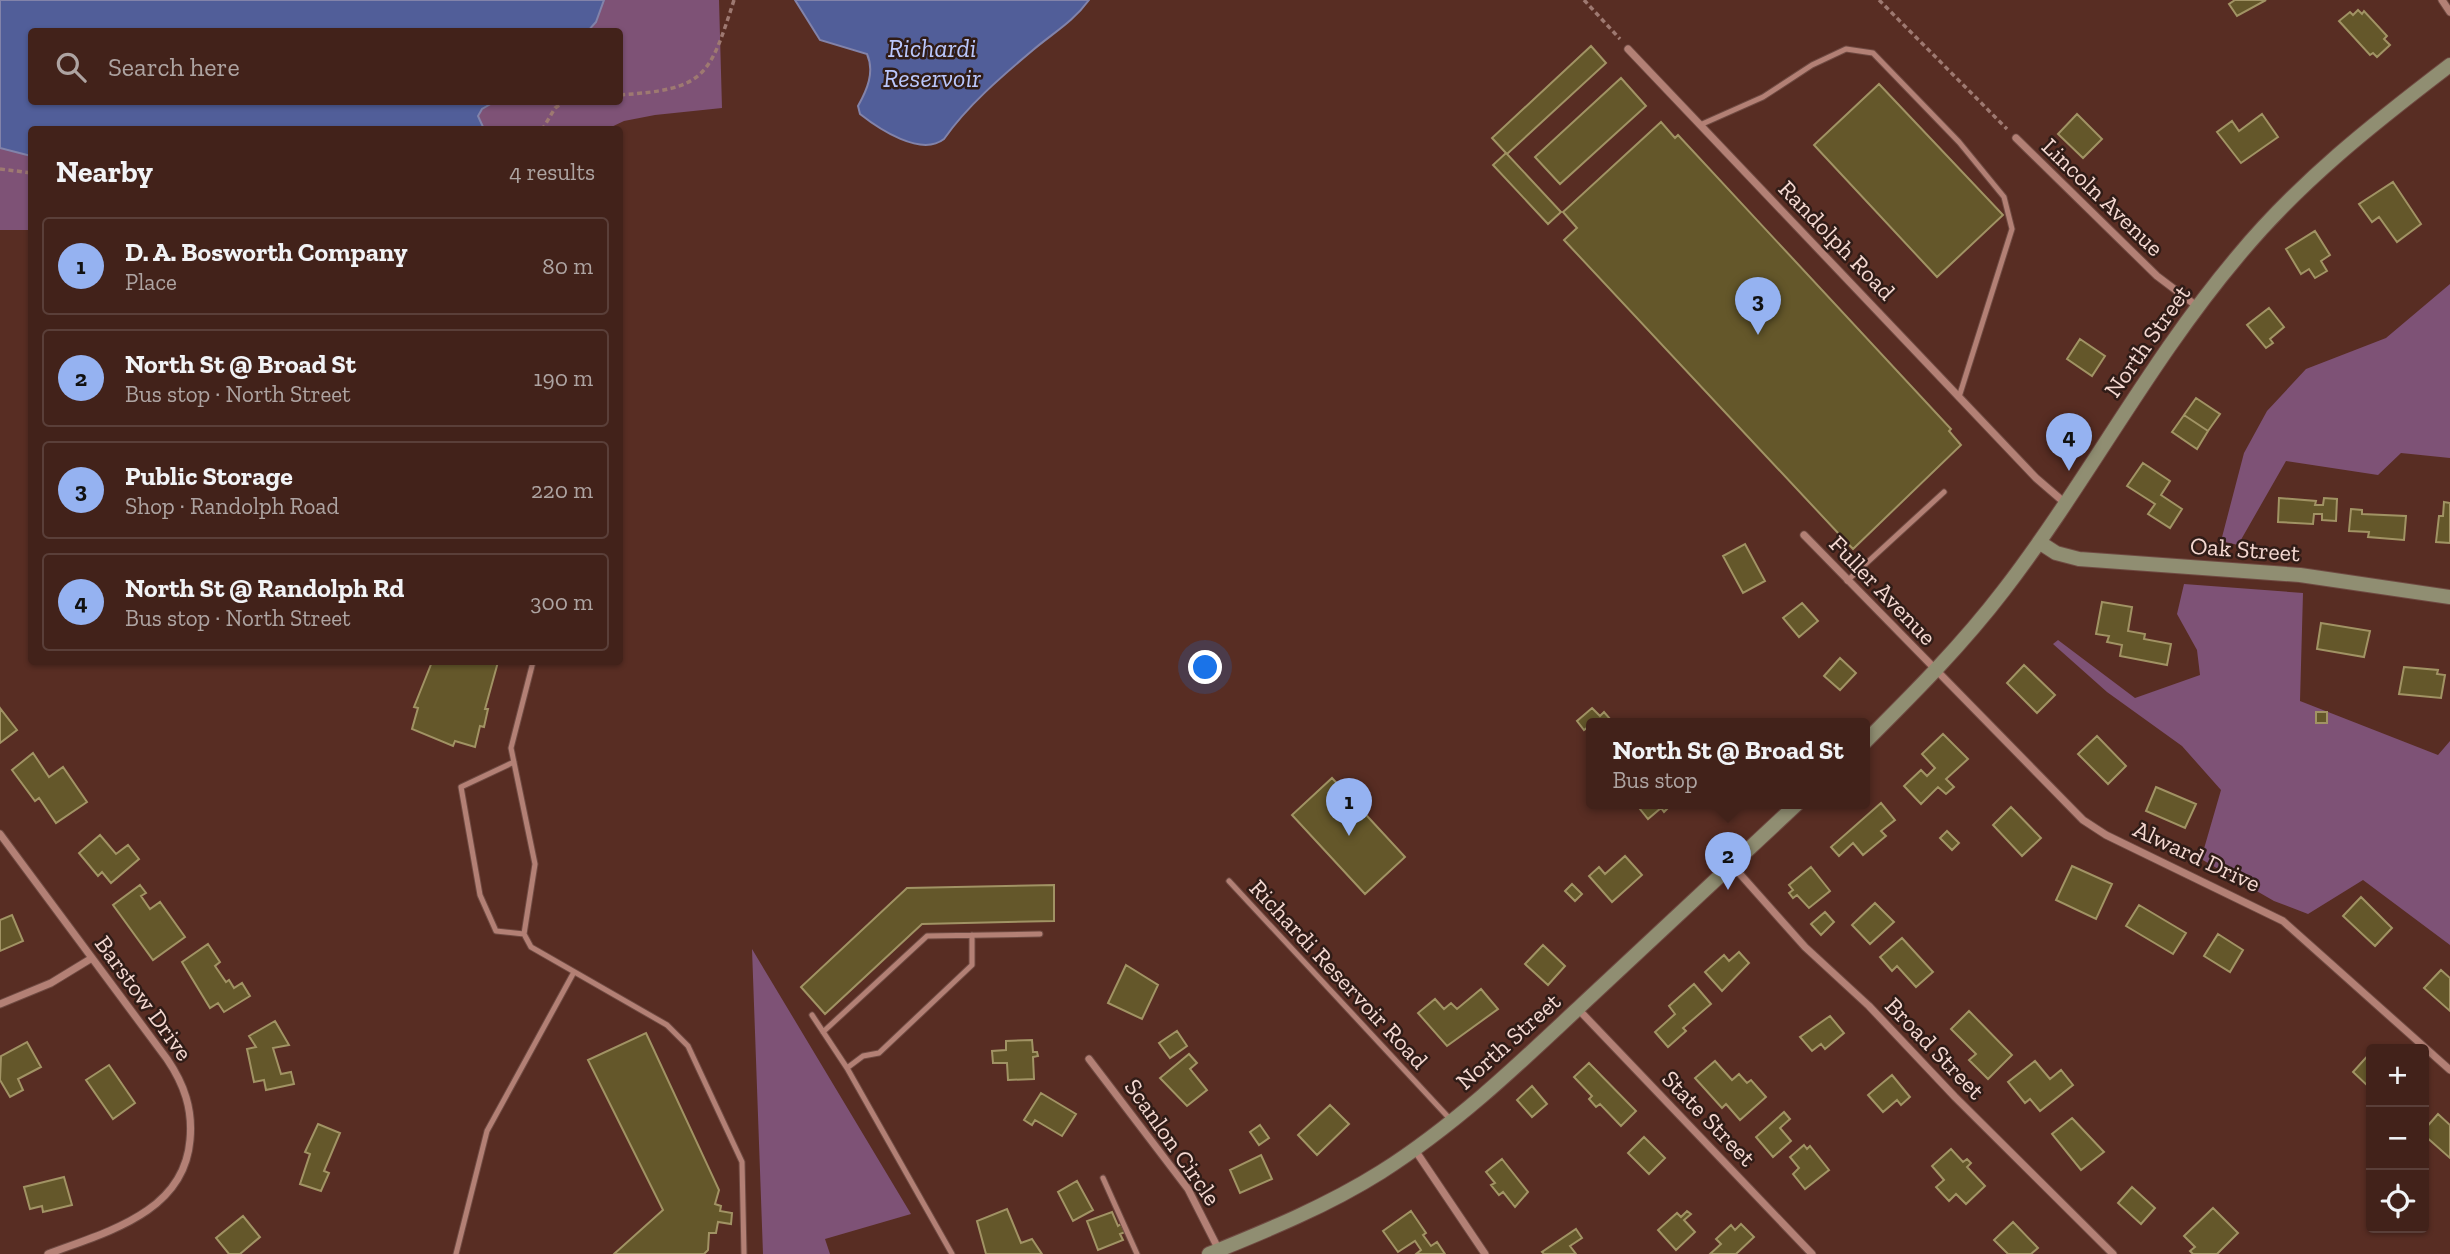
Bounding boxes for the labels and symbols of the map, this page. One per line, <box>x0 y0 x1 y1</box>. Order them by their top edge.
water label: Richardi Reservoir <box>883 32 981 94</box>
street label: Lincoln Avenue <box>2036 132 2170 262</box>
street label: Randolph Road <box>1773 174 1901 306</box>
pin: 3 <box>1735 277 1781 335</box>
street label: North Street <box>2098 279 2196 403</box>
pin: 4 <box>2046 413 2092 471</box>
street label: Fuller Avenue <box>1823 529 1943 651</box>
street label: Oak Street <box>2189 531 2301 567</box>
your location <box>1188 650 1222 684</box>
pin: 1 <box>1326 778 1372 836</box>
street label: Alward Drive <box>2129 814 2265 898</box>
pin: 2 <box>1705 832 1751 890</box>
street label: Richardi Reservoir Road <box>1244 873 1434 1075</box>
street label: Barstow Drive <box>89 930 199 1066</box>
street label: North Street <box>1450 987 1566 1095</box>
street label: Broad Street <box>1879 991 1991 1105</box>
street label: State Street <box>1656 1064 1762 1172</box>
street label: Scanlon Circle <box>1119 1073 1227 1211</box>

